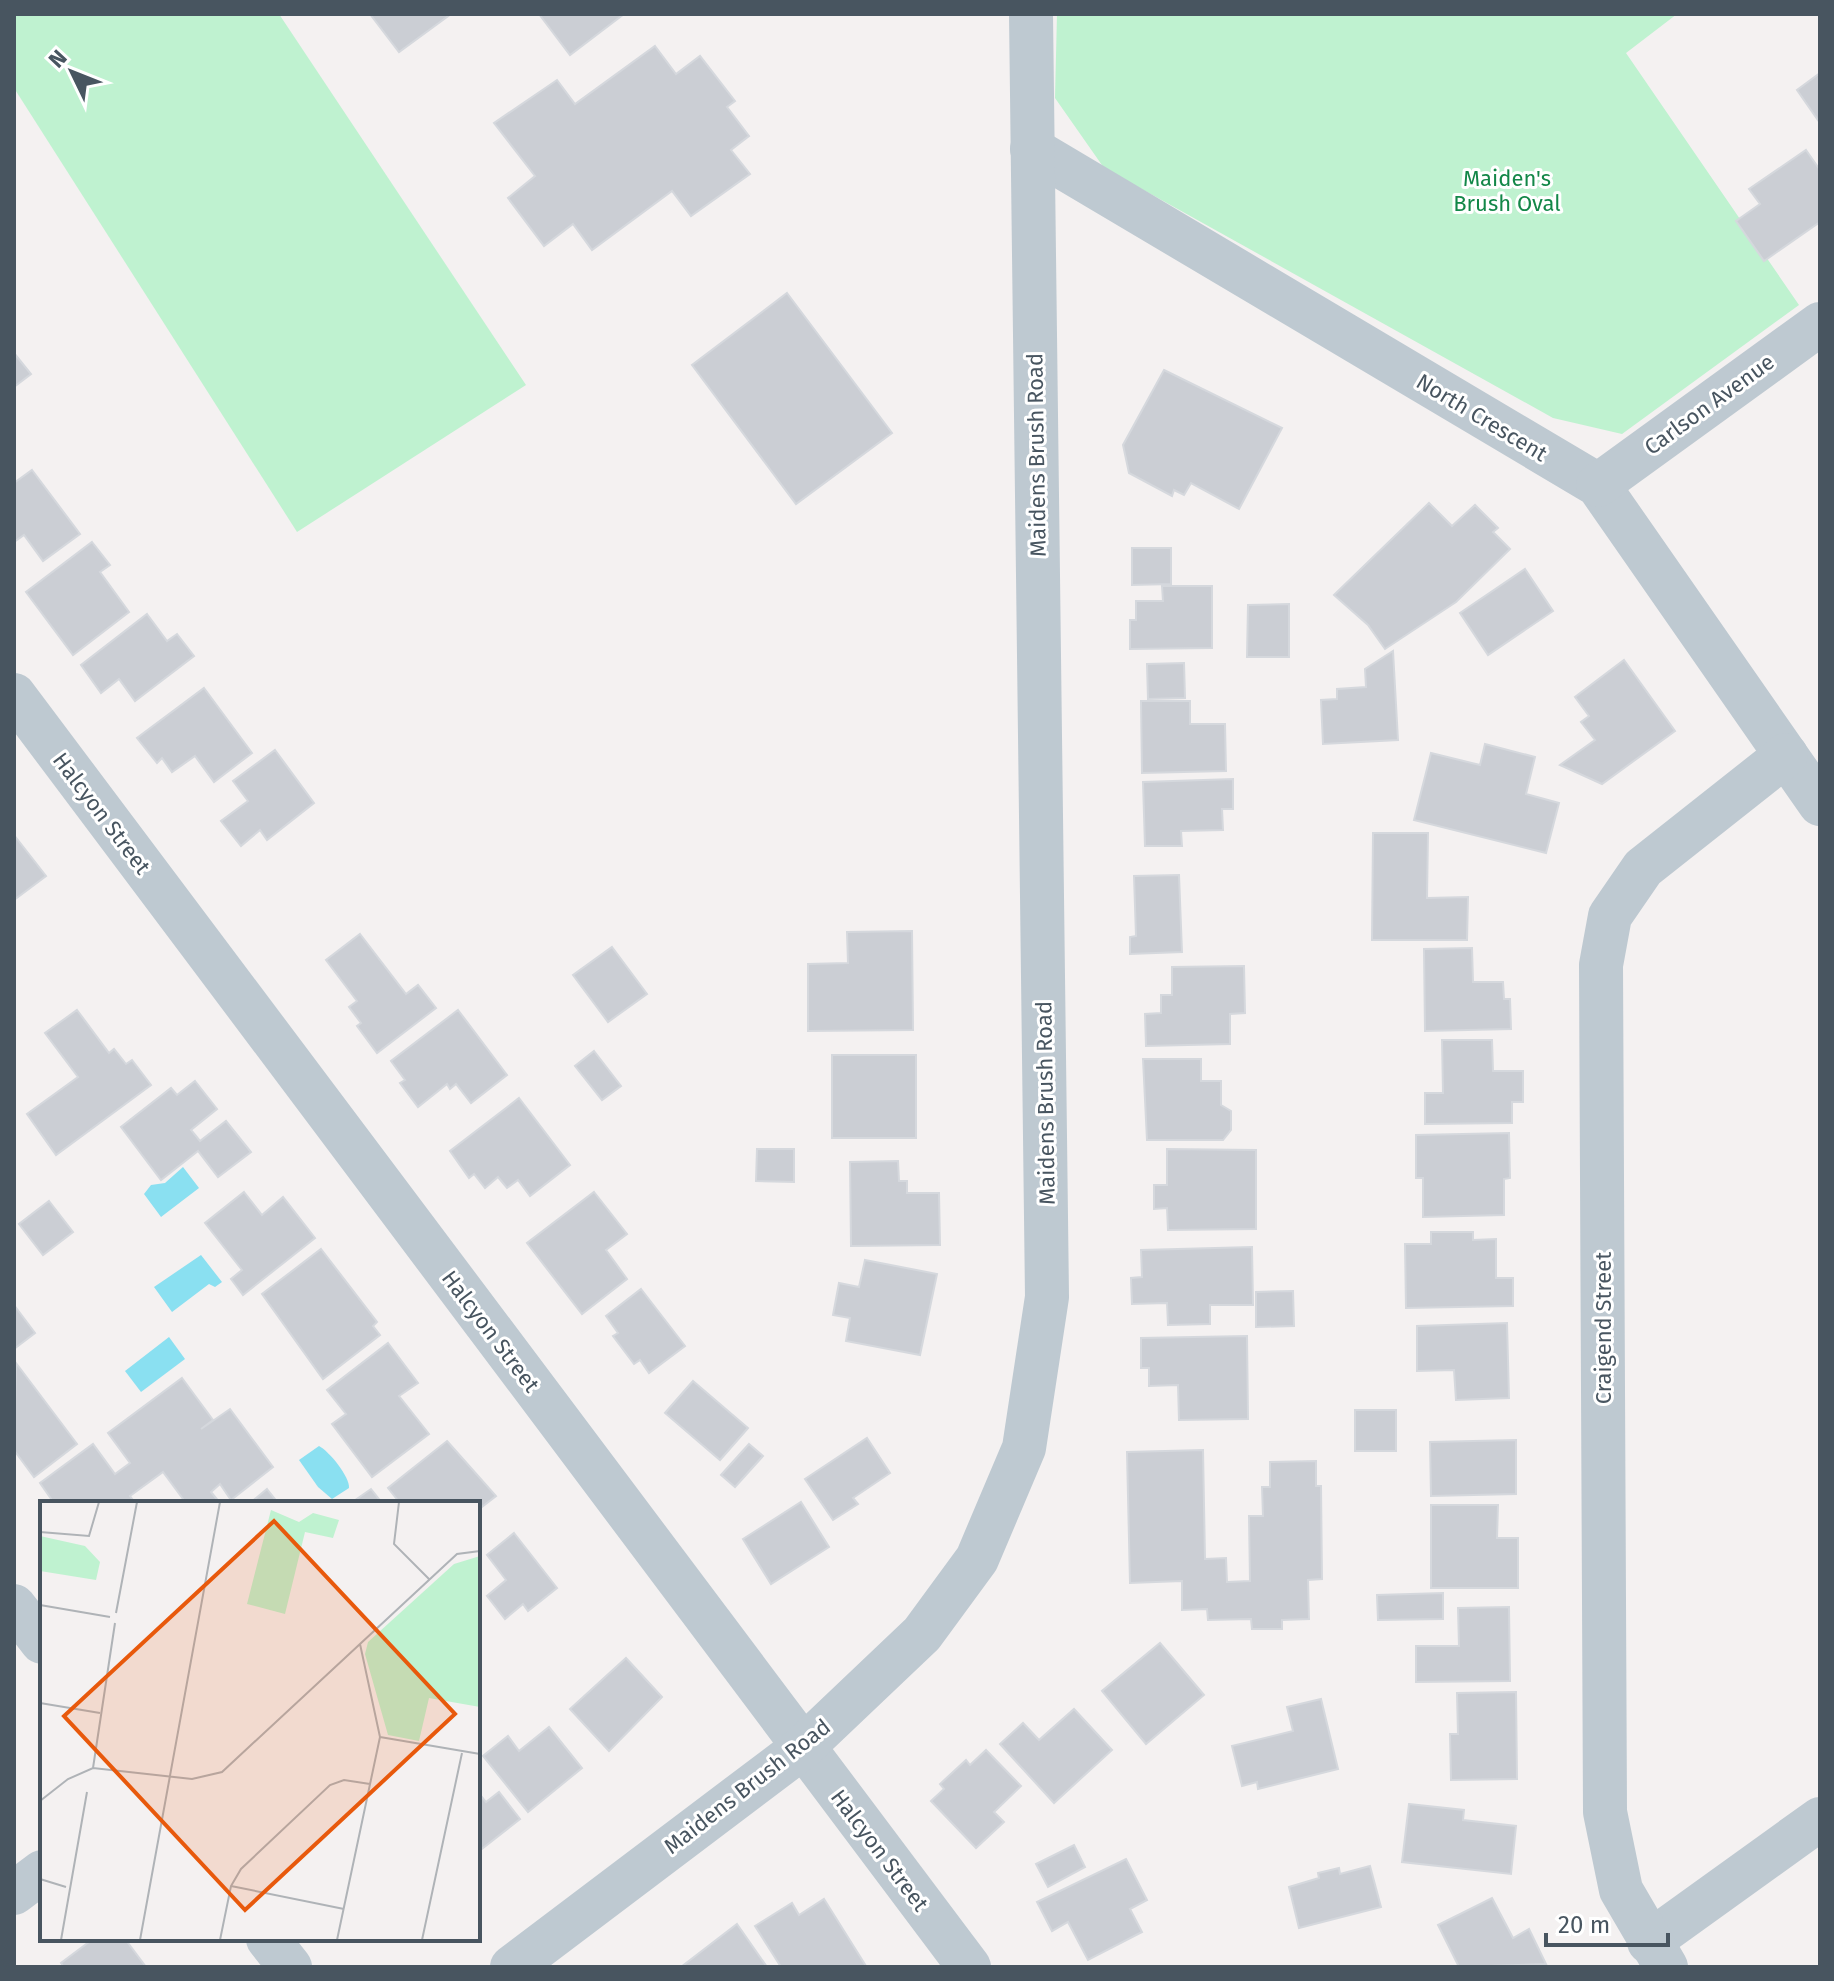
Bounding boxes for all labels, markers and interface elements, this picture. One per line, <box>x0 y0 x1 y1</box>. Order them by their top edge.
north arrow <box>32 32 112 112</box>
text: N <box>43 44 73 73</box>
park label: Maiden's Brush Oval <box>1453 165 1561 217</box>
street label: Carlson Avenue <box>1639 348 1779 461</box>
street label: Maidens Brush Road <box>1021 353 1052 557</box>
street label: North Crescent <box>1411 368 1552 467</box>
street label: Halcyon Street <box>47 747 156 880</box>
street label: Maidens Brush Road <box>1030 1001 1061 1205</box>
street label: Craigend Street <box>1590 1252 1617 1404</box>
street label: Halcyon Street <box>436 1265 545 1398</box>
inset map <box>40 1501 480 1941</box>
street label: Maidens Brush Road <box>659 1713 836 1860</box>
street label: Halcyon Street <box>825 1784 934 1917</box>
scale bar <box>1546 1897 1668 1947</box>
text: 20 m <box>1558 1911 1610 1939</box>

